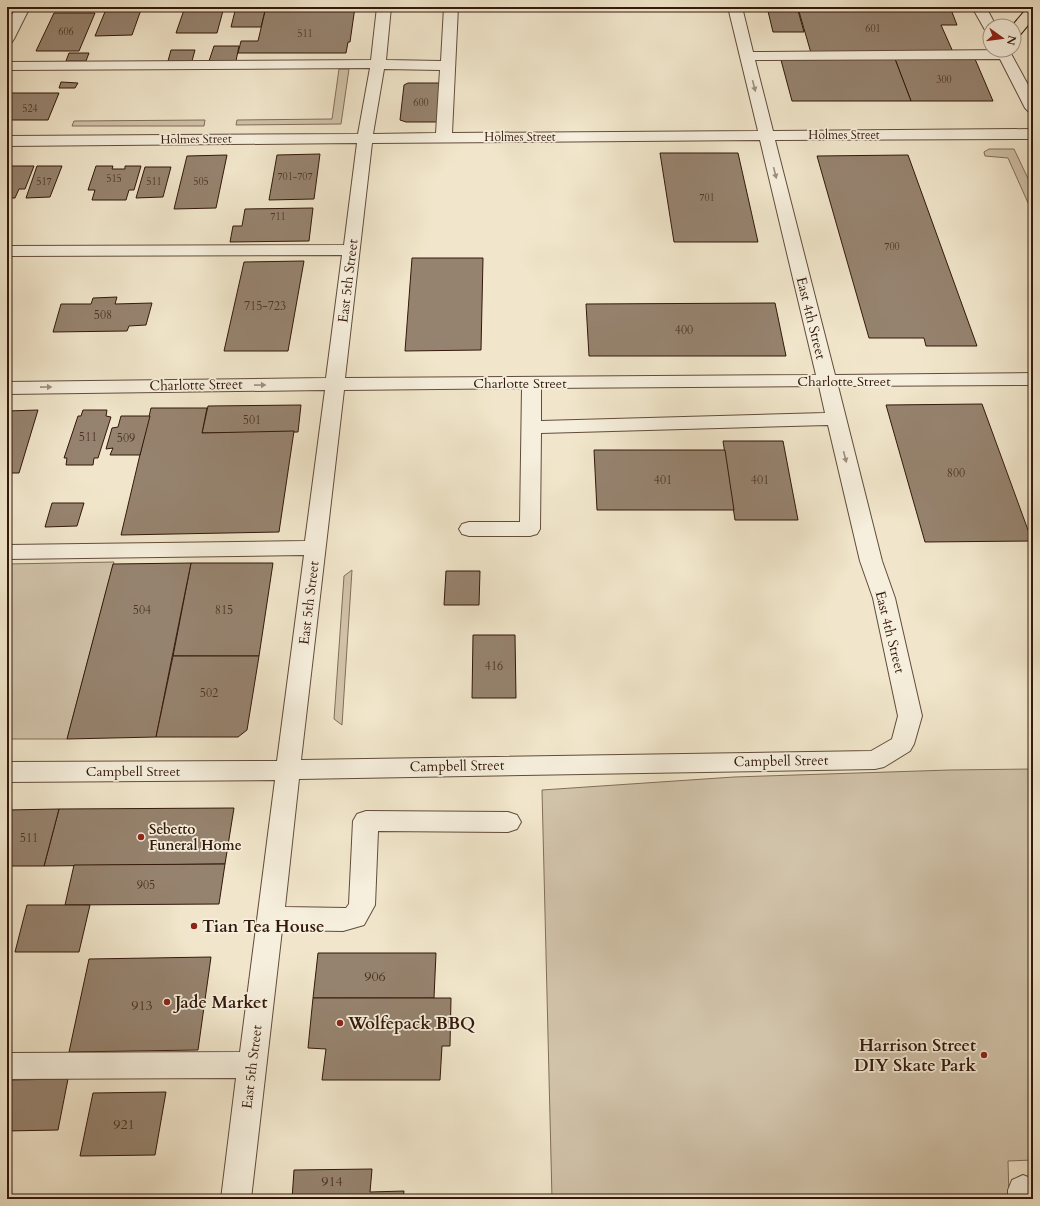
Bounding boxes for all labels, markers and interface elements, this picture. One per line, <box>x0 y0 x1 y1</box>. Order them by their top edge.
north arrow <box>982 18 1022 58</box>
house number: 601 <box>865 22 881 36</box>
house number: 606 <box>58 25 74 39</box>
house number: 511 <box>297 27 313 41</box>
text: N <box>1003 34 1020 47</box>
house number: 300 <box>936 73 952 87</box>
one-way arrow <box>751 80 757 92</box>
house number: 600 <box>413 96 429 110</box>
house number: 524 <box>22 102 38 116</box>
street label: Holmes Street <box>808 127 880 143</box>
street label: Holmes Street <box>484 129 556 145</box>
street label: Holmes Street <box>160 130 232 148</box>
one-way arrow <box>773 167 779 179</box>
house number: 701-707 <box>277 170 313 184</box>
house number: 515 <box>106 172 122 186</box>
house number: 517 <box>36 175 52 189</box>
house number: 511 <box>146 175 162 189</box>
house number: 505 <box>193 175 209 189</box>
house number: 701 <box>699 191 715 205</box>
house number: 711 <box>270 210 286 224</box>
street label: East 5th Street <box>333 237 363 324</box>
house number: 700 <box>884 240 900 254</box>
street label: East 4th Street <box>792 275 831 362</box>
house number: 715-723 <box>244 298 286 314</box>
house number: 508 <box>94 307 112 323</box>
house number: 400 <box>675 322 693 338</box>
street label: Charlotte Street <box>797 372 891 391</box>
street label: Charlotte Street <box>473 374 567 393</box>
street label: Charlotte Street <box>149 375 243 395</box>
one-way arrow <box>254 382 267 388</box>
one-way arrow <box>40 384 53 390</box>
house number: 501 <box>243 412 261 428</box>
house number: 511 <box>79 429 97 445</box>
house number: 509 <box>117 430 135 446</box>
one-way arrow <box>842 451 848 463</box>
house number: 800 <box>947 465 965 481</box>
house number: 401 <box>654 472 672 488</box>
house number: 401 <box>751 472 769 488</box>
street label: East 5th Street <box>294 559 324 646</box>
street label: East 4th Street <box>871 589 910 676</box>
house number: 504 <box>133 602 151 618</box>
house number: 815 <box>215 602 233 618</box>
house number: 416 <box>485 658 503 674</box>
house number: 502 <box>200 685 218 701</box>
street label: Campbell Street <box>734 751 829 771</box>
street label: Campbell Street <box>410 756 505 776</box>
street label: Campbell Street <box>86 762 181 781</box>
place label: Sebetto Funeral Home <box>149 820 242 855</box>
house number: 511 <box>20 830 38 846</box>
marker: Sebetto Funeral Home <box>136 832 146 842</box>
house number: 905 <box>137 877 155 893</box>
place label: Tian Tea House <box>202 915 324 938</box>
marker: Tian Tea House <box>189 921 199 931</box>
house number: 906 <box>364 967 386 986</box>
place label: Jade Market <box>172 991 267 1014</box>
house number: 913 <box>131 996 153 1015</box>
marker: Jade Market <box>162 997 172 1007</box>
place label: Wolfepack BBQ <box>347 1012 475 1035</box>
marker: Wolfepack BBQ <box>335 1018 345 1028</box>
street label: East 5th Street <box>237 1023 267 1110</box>
place label: Harrison Street DIY Skate Park <box>854 1034 976 1077</box>
marker: Harrison Street DIY Skate Park <box>979 1050 989 1060</box>
house number: 921 <box>113 1115 135 1134</box>
house number: 914 <box>321 1172 343 1191</box>

